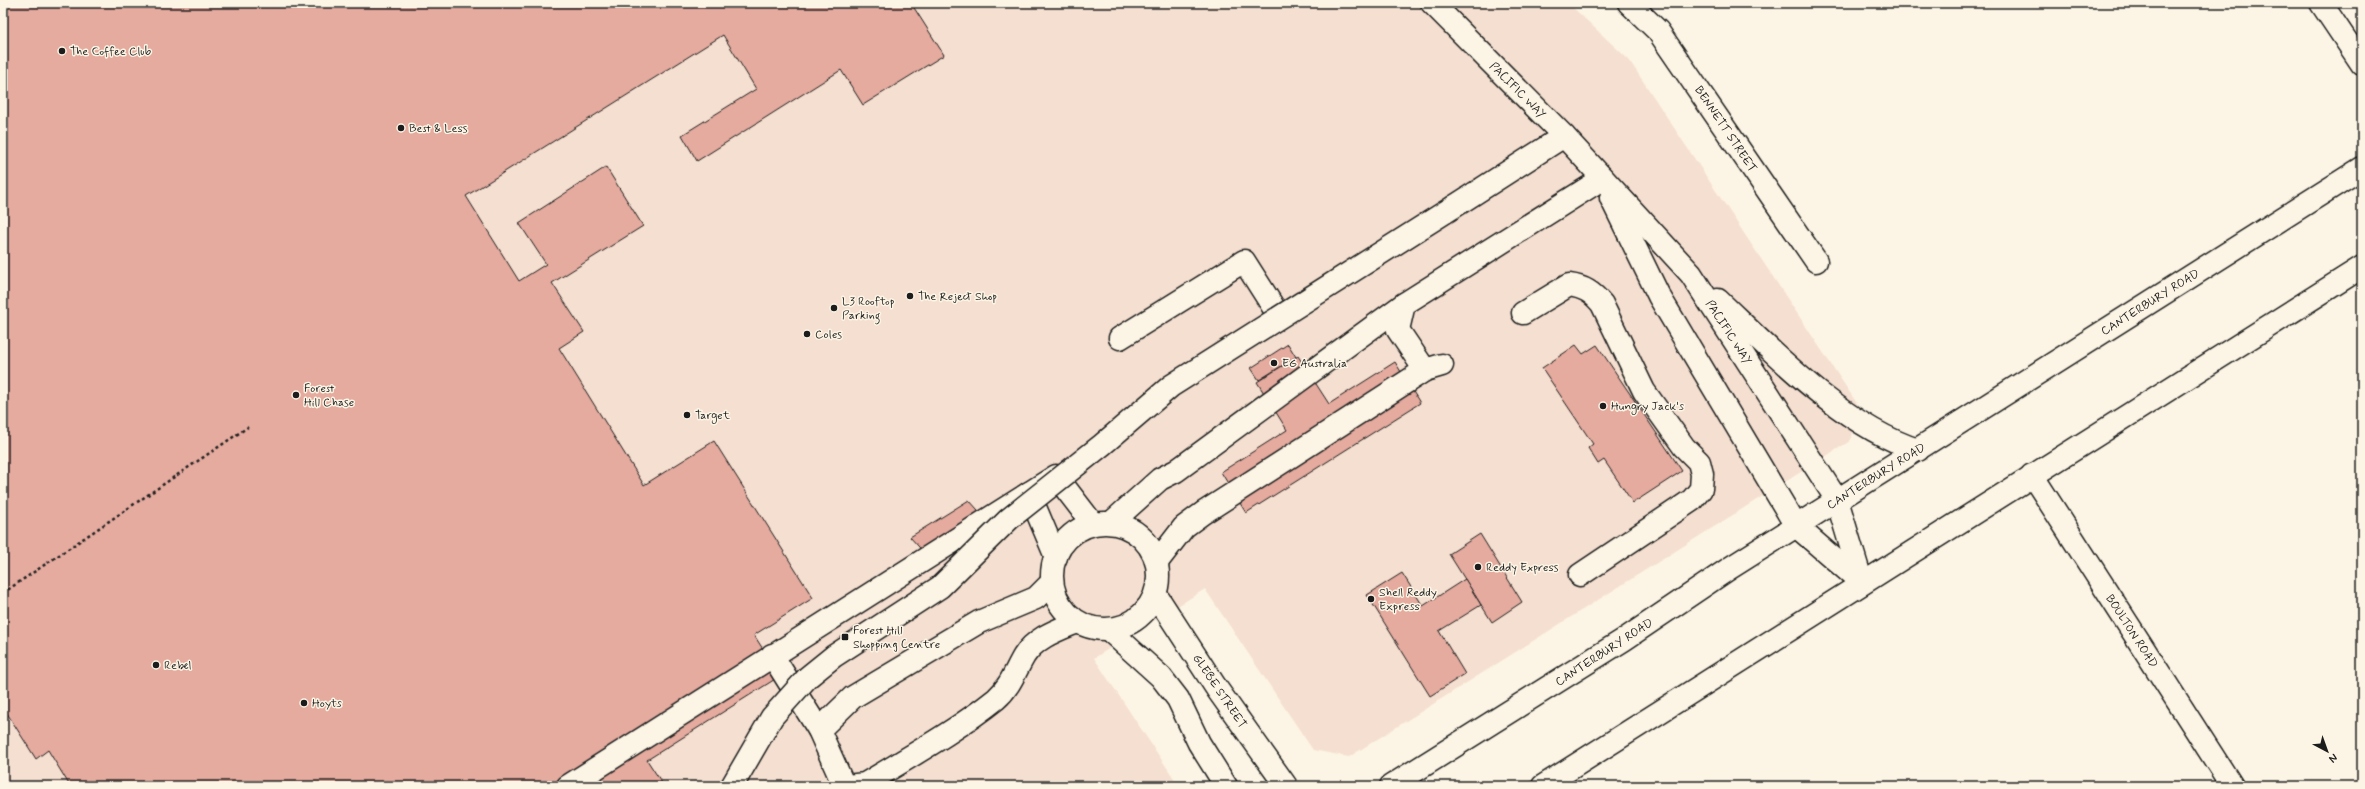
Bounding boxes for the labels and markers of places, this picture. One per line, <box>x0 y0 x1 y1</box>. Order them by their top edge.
place label: The Coffee Club <box>70 44 152 60</box>
marker: The Coffee Club <box>57 46 67 56</box>
place label: Best & Less <box>409 121 468 137</box>
marker: Best & Less <box>396 123 406 133</box>
place label: The Reject Shop <box>918 289 997 305</box>
marker: The Reject Shop <box>905 291 915 301</box>
place label: L3 Rooftop Parking <box>842 294 895 325</box>
marker: L3 Rooftop Parking <box>829 303 839 313</box>
place label: Coles <box>815 327 842 343</box>
marker: Coles <box>802 329 812 339</box>
place label: EG Australia <box>1282 356 1347 372</box>
marker: EG Australia <box>1269 358 1279 368</box>
place label: Forest Hill Chase <box>304 381 354 411</box>
marker: Forest Hill Chase <box>291 390 301 400</box>
place label: Hungry Jack's <box>1611 399 1685 415</box>
marker: Hungry Jack's <box>1598 401 1608 411</box>
place label: Target <box>695 408 730 424</box>
marker: Target <box>682 410 692 420</box>
place label: Reddy Express <box>1486 560 1559 576</box>
marker: Reddy Express <box>1473 562 1483 572</box>
place label: Shell Reddy Express <box>1379 585 1437 615</box>
marker: Shell Reddy Express <box>1366 594 1376 604</box>
place label: Forest Hill Shopping Centre <box>853 623 940 653</box>
marker: Forest Hill Shopping Centre <box>840 632 850 642</box>
place label: Rebel <box>164 658 191 674</box>
marker: Rebel <box>151 660 161 670</box>
place label: Hoyts <box>312 696 342 712</box>
marker: Hoyts <box>299 698 309 708</box>

